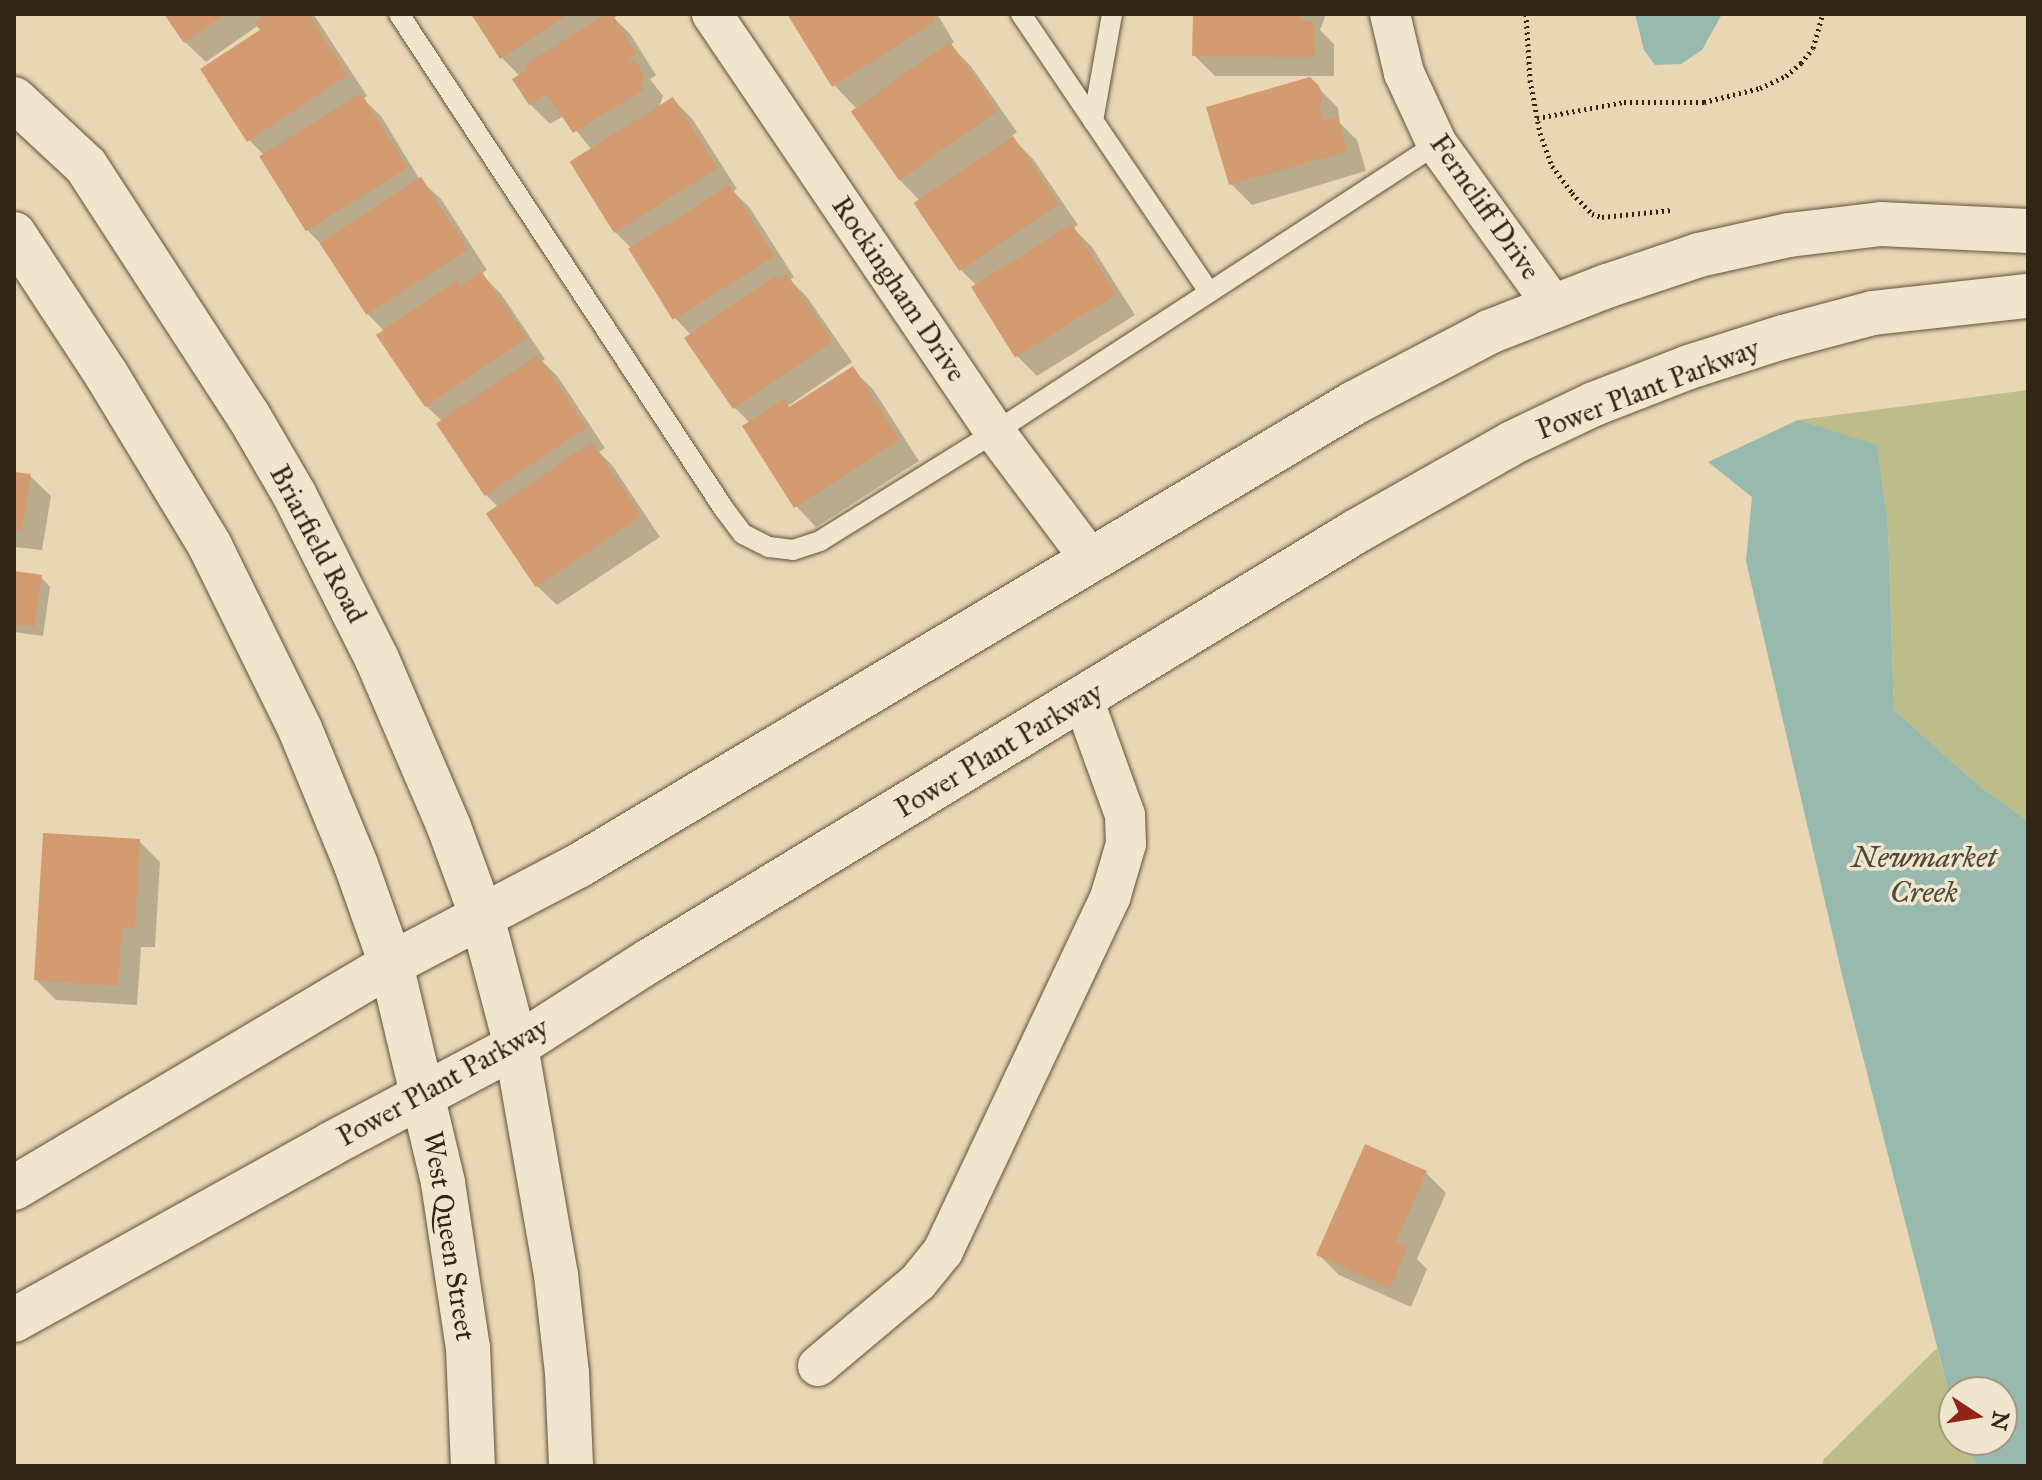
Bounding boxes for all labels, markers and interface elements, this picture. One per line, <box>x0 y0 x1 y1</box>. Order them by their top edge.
street label: Ferncliff Drive <box>1423 128 1547 286</box>
street label: Rockingham Drive <box>825 190 973 388</box>
street label: Power Plant Parkway <box>1532 331 1764 447</box>
street label: Briarfield Road <box>262 459 374 629</box>
street label: Power Plant Parkway <box>889 675 1109 825</box>
water label: Newmarket Creek <box>1852 839 1996 910</box>
street label: Power Plant Parkway <box>332 1010 554 1154</box>
street label: West Queen Street <box>416 1129 482 1343</box>
north arrow <box>1938 1376 2018 1456</box>
text: N <box>1985 1409 2015 1433</box>

